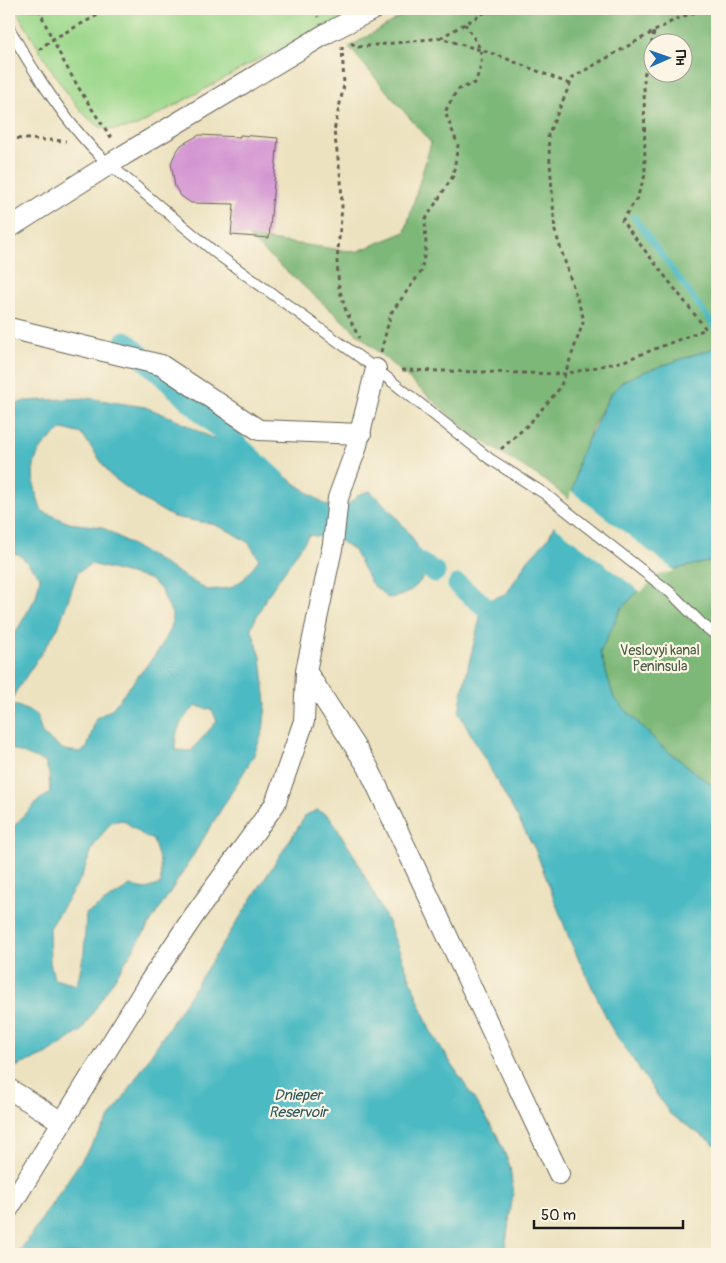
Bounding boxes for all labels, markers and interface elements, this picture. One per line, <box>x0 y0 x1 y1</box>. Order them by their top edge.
north arrow <box>644 32 694 82</box>
text: Пн <box>672 50 689 66</box>
park label: Veslovyi kanal Peninsula <box>620 642 700 675</box>
water label: Dnieper Reservoir <box>269 1086 329 1122</box>
scale bar <box>534 1198 682 1230</box>
text: 50 m <box>541 1206 576 1225</box>

